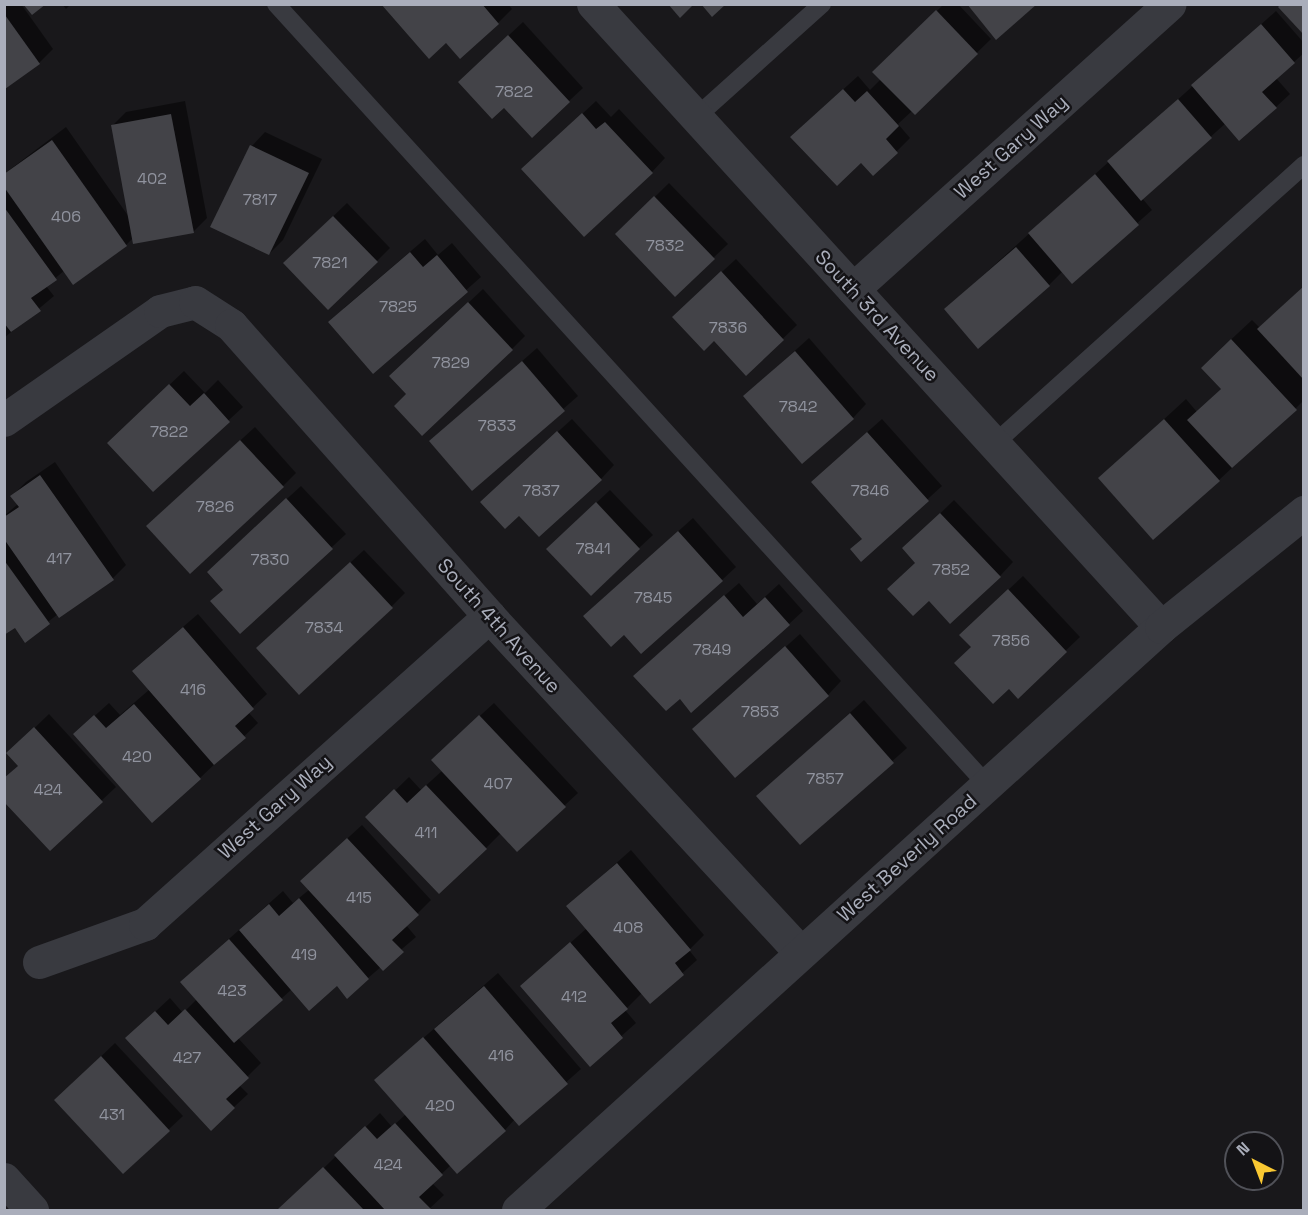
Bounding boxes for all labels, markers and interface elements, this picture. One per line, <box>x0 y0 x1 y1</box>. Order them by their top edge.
house number: 7822 <box>495 82 533 102</box>
street label: West Gary Way <box>949 90 1073 204</box>
house number: 402 <box>137 169 167 189</box>
house number: 7817 <box>243 190 277 210</box>
house number: 406 <box>51 207 81 227</box>
house number: 7832 <box>646 236 684 256</box>
street label: South 3rd Avenue <box>810 245 944 387</box>
house number: 7821 <box>312 253 348 273</box>
house number: 7825 <box>379 297 417 317</box>
house number: 7836 <box>709 318 747 338</box>
house number: 7829 <box>432 353 470 373</box>
house number: 7842 <box>779 397 817 417</box>
house number: 7833 <box>478 416 516 436</box>
house number: 7822 <box>150 422 188 442</box>
house number: 7837 <box>522 481 560 501</box>
house number: 7846 <box>851 481 889 501</box>
house number: 7826 <box>196 497 234 517</box>
house number: 7841 <box>575 539 611 559</box>
house number: 417 <box>46 549 72 569</box>
house number: 7830 <box>251 550 289 570</box>
street label: South 4th Avenue <box>432 554 566 698</box>
house number: 7852 <box>932 560 970 580</box>
house number: 7845 <box>634 588 672 608</box>
house number: 7834 <box>305 618 343 638</box>
house number: 7856 <box>992 631 1030 651</box>
house number: 7849 <box>693 640 731 660</box>
house number: 416 <box>180 680 206 700</box>
house number: 7853 <box>741 702 779 722</box>
house number: 420 <box>122 747 152 767</box>
street label: West Gary Way <box>213 750 337 864</box>
house number: 7857 <box>806 769 844 789</box>
house number: 407 <box>484 774 512 794</box>
house number: 424 <box>33 780 63 800</box>
street label: West Beverly Road <box>832 789 982 927</box>
house number: 411 <box>415 823 437 843</box>
house number: 415 <box>346 888 372 908</box>
house number: 408 <box>613 918 643 938</box>
house number: 419 <box>291 945 317 965</box>
house number: 423 <box>217 981 247 1001</box>
house number: 412 <box>561 987 587 1007</box>
house number: 416 <box>488 1046 514 1066</box>
house number: 427 <box>173 1048 201 1068</box>
house number: 420 <box>425 1096 455 1116</box>
house number: 431 <box>99 1105 125 1125</box>
north arrow <box>1224 1131 1284 1191</box>
text: N <box>1232 1137 1254 1160</box>
house number: 424 <box>373 1155 403 1175</box>

